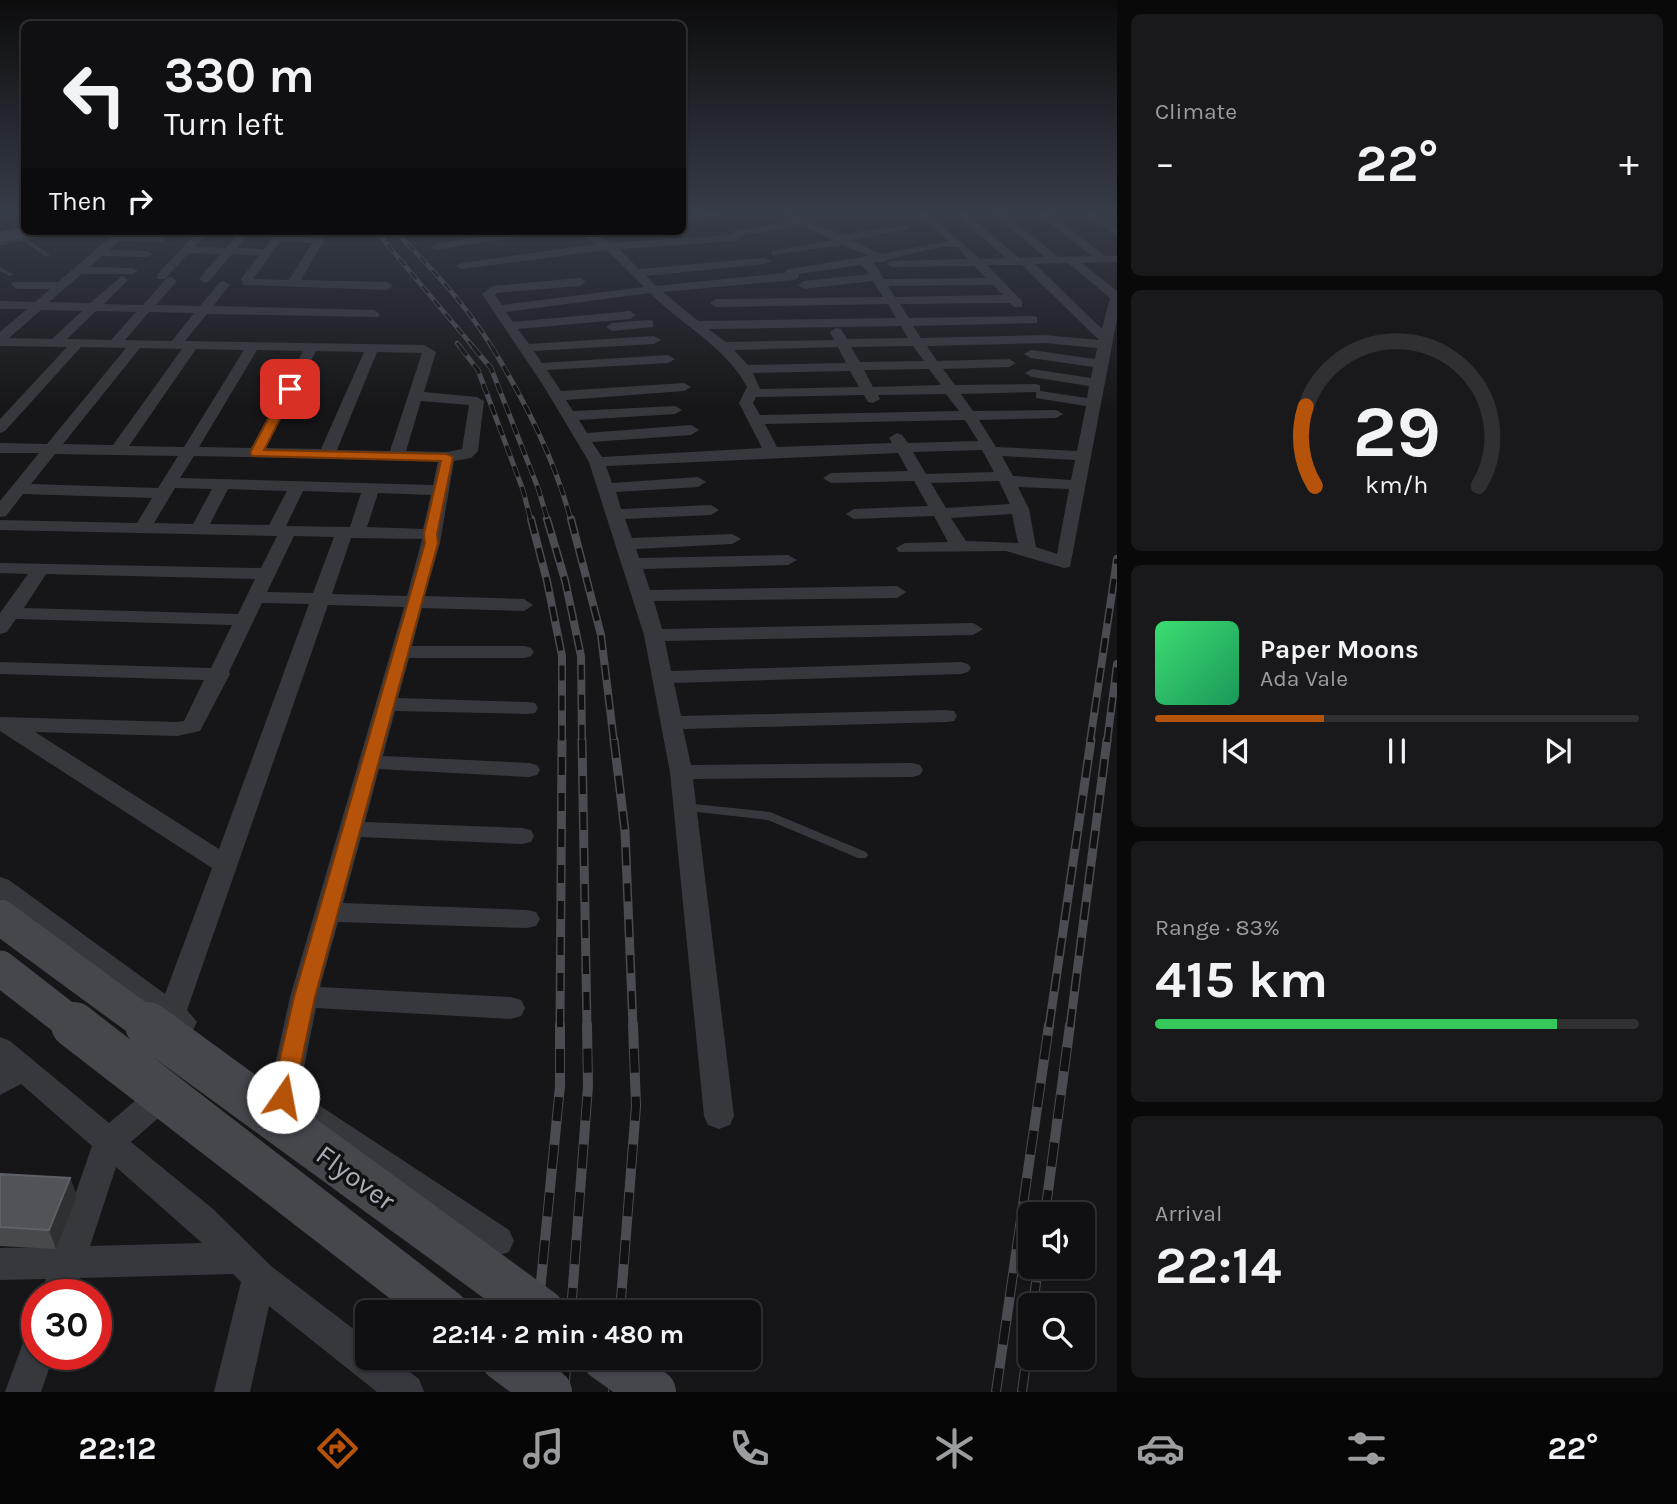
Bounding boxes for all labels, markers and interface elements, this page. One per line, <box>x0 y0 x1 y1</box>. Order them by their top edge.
text: 330 m <box>164 47 315 104</box>
icon: left <box>49 49 140 140</box>
text: Climate <box>1155 98 1237 125</box>
text: Turn left <box>164 106 284 143</box>
text: 22° <box>1355 133 1439 194</box>
text: − <box>1155 141 1175 186</box>
text: + <box>1619 141 1639 186</box>
icon: right <box>121 182 159 220</box>
text: Then <box>49 186 107 217</box>
pin <box>260 359 320 419</box>
icon: arrive <box>271 370 309 408</box>
text: 29 <box>1353 390 1441 475</box>
text: km/h <box>1365 470 1429 499</box>
text: Paper Moons <box>1260 634 1419 665</box>
text: Ada Vale <box>1260 665 1348 692</box>
icon: previous <box>1217 732 1255 770</box>
icon: pause <box>1378 732 1416 770</box>
icon: next <box>1539 732 1577 770</box>
text: Range · 83% <box>1155 914 1280 941</box>
text: 415 km <box>1155 949 1328 1010</box>
position arrow <box>246 1060 320 1134</box>
street label: Flyover <box>310 1138 402 1218</box>
text: Arrival <box>1155 1200 1222 1227</box>
map controls <box>1018 1202 1095 1370</box>
button: sound <box>1018 1202 1095 1279</box>
text: 22:14 <box>1155 1235 1281 1296</box>
speed limit sign: 30 <box>21 1279 112 1370</box>
button: search <box>1018 1293 1095 1370</box>
text: 22:14 · 2 min · 480 m <box>432 1319 684 1350</box>
icon: directions <box>313 1424 362 1473</box>
icon: music <box>519 1424 568 1473</box>
icon: phone <box>725 1424 774 1473</box>
icon: climate <box>930 1424 979 1473</box>
icon: car <box>1136 1424 1185 1473</box>
icon: filters <box>1342 1424 1391 1473</box>
text: 22:12 <box>78 1430 156 1467</box>
text: 22° <box>1547 1430 1599 1467</box>

